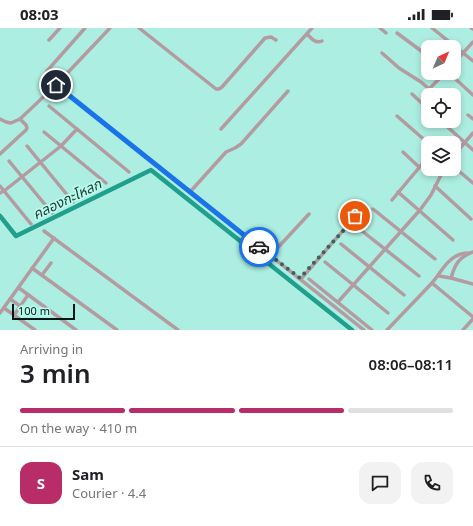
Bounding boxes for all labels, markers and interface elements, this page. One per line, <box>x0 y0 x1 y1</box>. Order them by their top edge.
text: 08:03 <box>20 4 59 24</box>
north arrow <box>421 40 461 80</box>
map controls <box>421 40 461 176</box>
pin <box>39 68 73 102</box>
icon: home <box>45 74 67 96</box>
button: locate <box>421 88 461 128</box>
button: layers <box>421 136 461 176</box>
water label: คลองกะโหลก <box>29 173 105 223</box>
pin <box>338 199 372 233</box>
icon: bag <box>344 205 366 227</box>
courier <box>239 227 279 267</box>
icon: car <box>248 236 270 258</box>
scale bar <box>12 302 75 321</box>
text: 100 m <box>18 303 50 318</box>
text: Arriving in <box>20 340 83 358</box>
text: 08:06–08:11 <box>369 354 453 374</box>
text: 3 min <box>20 355 91 391</box>
text: On the way · 410 m <box>20 419 137 437</box>
button: chat <box>359 462 401 504</box>
button: phone <box>411 462 453 504</box>
text: Sam <box>72 464 104 484</box>
text: S <box>37 473 45 493</box>
text: Courier · 4.4 <box>72 484 146 502</box>

